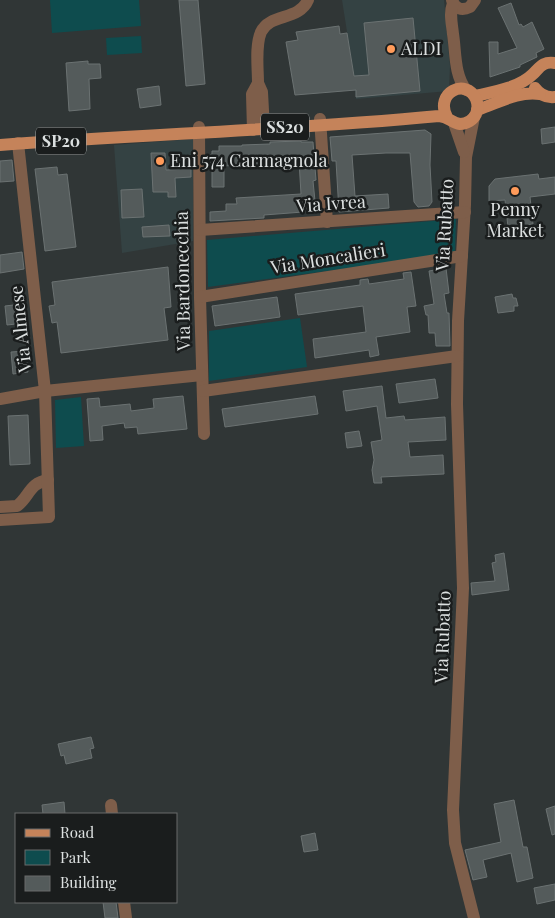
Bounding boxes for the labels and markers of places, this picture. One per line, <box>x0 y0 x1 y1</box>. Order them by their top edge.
place label: ALDI <box>400 36 442 60</box>
marker: ALDI <box>385 43 397 55</box>
place label: Eni 574 Carmagnola <box>170 148 327 172</box>
marker: Eni 574 Carmagnola <box>154 155 166 167</box>
marker: Penny Market <box>509 185 521 197</box>
place label: Penny Market <box>486 197 544 242</box>

